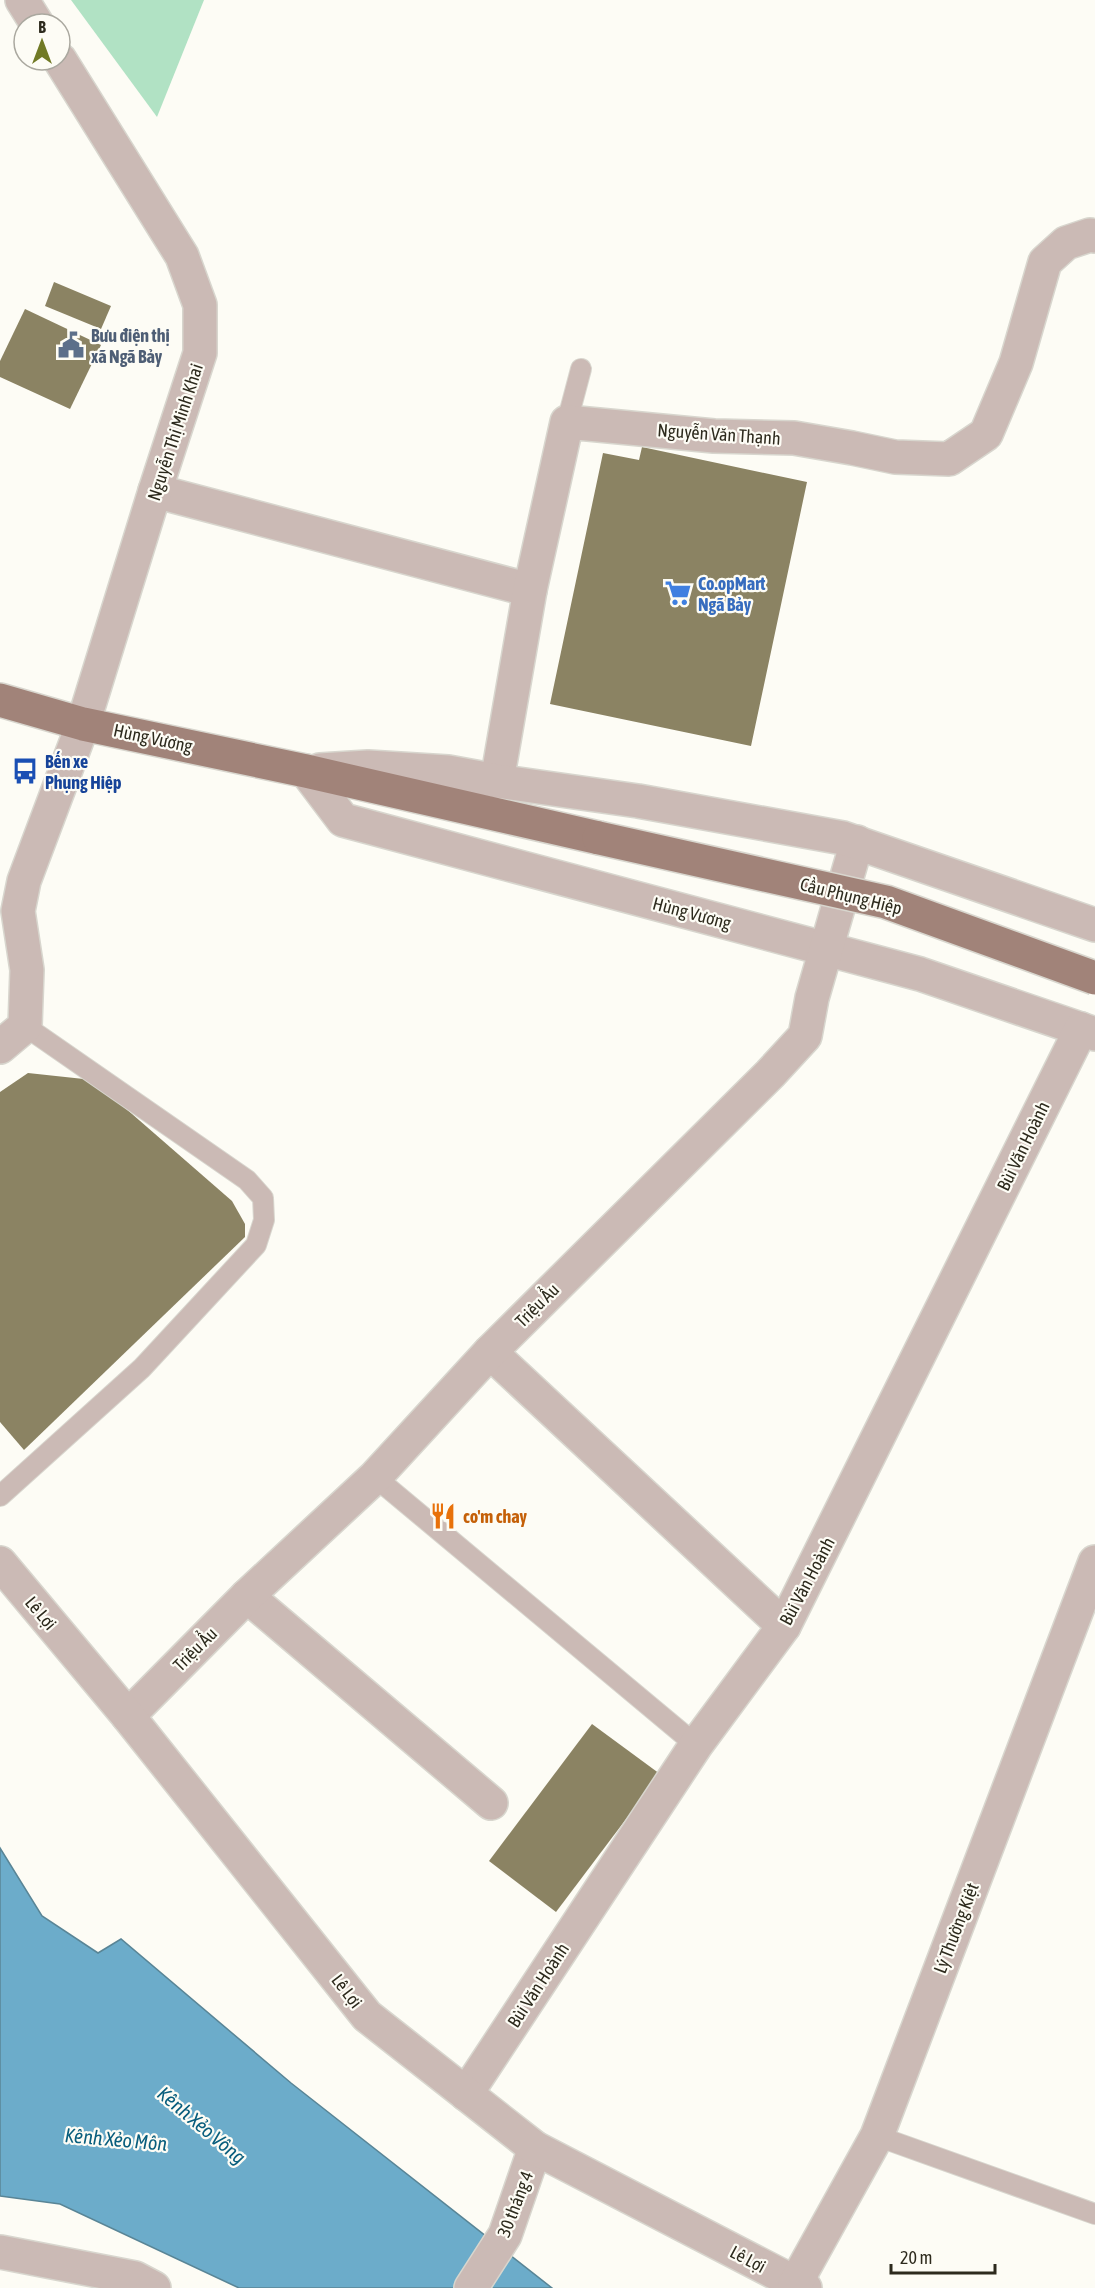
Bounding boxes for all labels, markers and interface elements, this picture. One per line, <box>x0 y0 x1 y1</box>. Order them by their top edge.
north arrow <box>12 12 72 72</box>
text: B <box>38 18 46 36</box>
place label: Bưu điện thị xã Ngã Bảy <box>91 325 170 367</box>
public building icon: Bưu điện thị xã Ngã Bảy <box>56 330 86 360</box>
street label: Nguyễn Thị Minh Khai <box>143 361 207 503</box>
street label: Nguyễn Văn Thạnh <box>657 419 781 449</box>
place label: Co.opMart Ngã Bảy <box>698 573 766 615</box>
supermarket icon: Co.opMart Ngã Bảy <box>663 578 693 608</box>
street label: Hùng Vương <box>112 719 195 757</box>
place label: Bến xe Phụng Hiệp <box>45 751 121 793</box>
bus stop icon: Bến xe Phụng Hiệp <box>10 756 40 786</box>
street label: Cầu Phụng Hiệp <box>798 872 904 919</box>
street label: Hùng Vương <box>651 892 734 934</box>
street label: Bùi Văn Hoành <box>992 1098 1054 1194</box>
street label: Triệu Ẩu <box>509 1277 563 1331</box>
restaurant icon: co'm chay <box>428 1501 458 1531</box>
place label: co'm chay <box>463 1506 528 1527</box>
street label: Bùi Văn Hoành <box>775 1533 839 1629</box>
street label: Lê Lợi <box>21 1592 61 1634</box>
street label: Triệu Ẩu <box>167 1621 221 1675</box>
street label: Lý Thường Kiệt <box>929 1880 983 1976</box>
street label: Bùi Văn Hoành <box>503 1939 573 2031</box>
street label: Lê Lợi <box>327 1970 367 2012</box>
water label: Kênh Xẻo Vông <box>153 2082 251 2168</box>
water label: Kênh Xẻo Môn <box>64 2123 168 2155</box>
street label: 30 tháng 4 <box>493 2168 537 2240</box>
scale bar <box>891 2237 994 2275</box>
street label: Lê Lợi <box>727 2241 769 2277</box>
text: 20 m <box>900 2247 932 2268</box>

